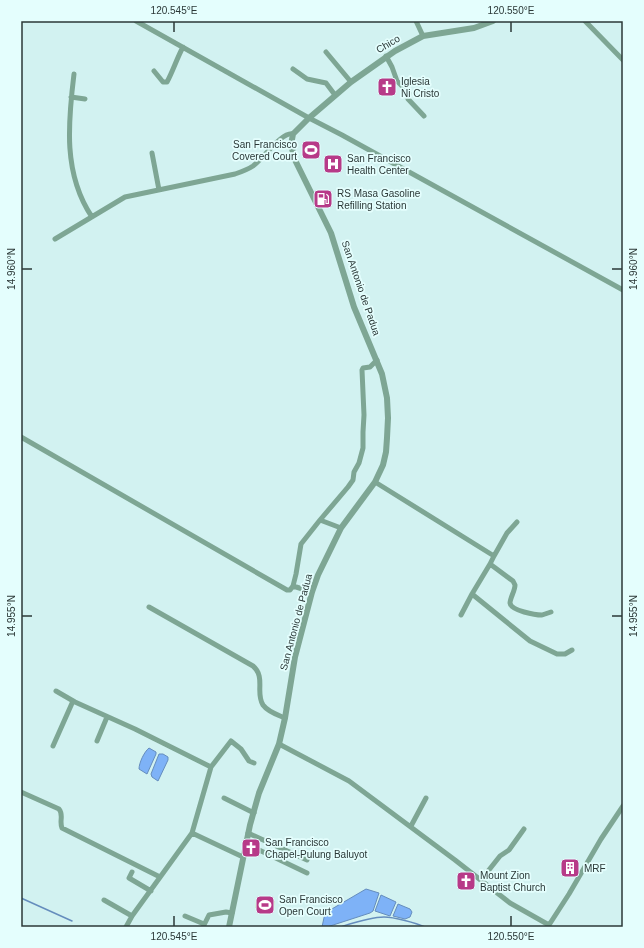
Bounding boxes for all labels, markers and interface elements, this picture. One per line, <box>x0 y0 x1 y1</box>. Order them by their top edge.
text: 120.545°E <box>151 5 198 16</box>
text: 120.550°E <box>488 5 535 16</box>
street label: Chico <box>374 32 402 55</box>
church icon: Iglesia Ni Cristo <box>376 76 398 98</box>
place label: Iglesia Ni Cristo <box>401 76 440 99</box>
place label: San Francisco Covered Court <box>232 139 297 162</box>
sports icon: San Francisco Covered Court <box>300 139 322 161</box>
hospital icon: San Francisco Health Center <box>322 153 344 175</box>
place label: San Francisco Health Center <box>347 153 411 176</box>
fuel station icon: RS Masa Gasoline Refilling Station <box>312 188 334 210</box>
place label: RS Masa Gasoline Refilling Station <box>337 188 421 211</box>
street label: San Antonio de Padua <box>340 239 383 337</box>
text: 14.960°N <box>6 248 17 290</box>
text: 14.960°N <box>628 248 639 290</box>
street label: San Antonio de Padua <box>278 572 314 671</box>
text: 14.955°N <box>6 595 17 637</box>
text: 14.955°N <box>628 595 639 637</box>
church icon: San Francisco Chapel-Pulung Baluyot <box>240 837 262 859</box>
place label: San Francisco Chapel-Pulung Baluyot <box>265 837 368 860</box>
building icon: MRF <box>559 857 581 879</box>
place label: MRF <box>584 863 606 874</box>
church icon: Mount Zion Baptist Church <box>455 870 477 892</box>
place label: Mount Zion Baptist Church <box>480 870 546 893</box>
sports icon: San Francisco Open Court <box>254 894 276 916</box>
place label: San Francisco Open Court <box>279 894 343 917</box>
text: 120.545°E <box>151 931 198 942</box>
text: 120.550°E <box>488 931 535 942</box>

